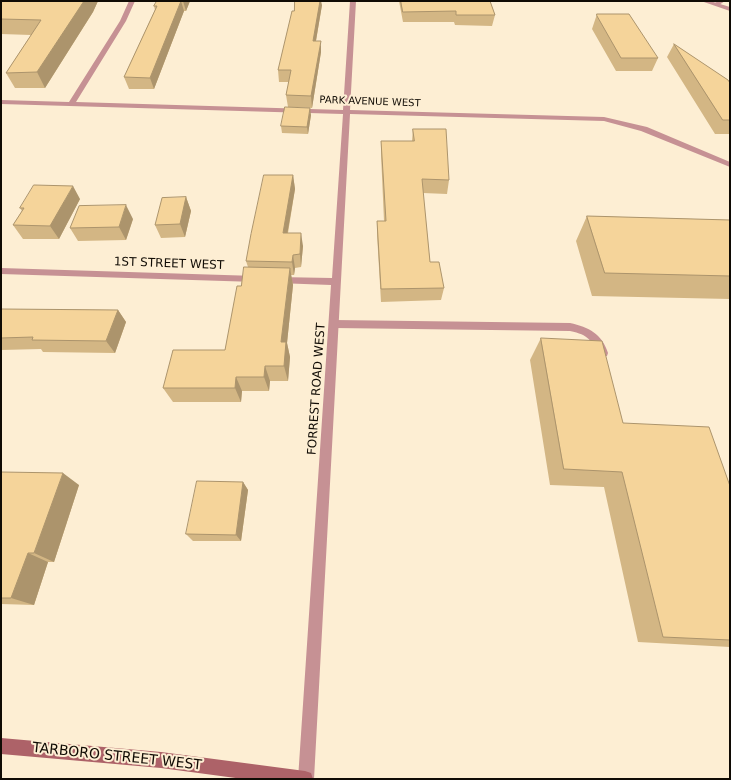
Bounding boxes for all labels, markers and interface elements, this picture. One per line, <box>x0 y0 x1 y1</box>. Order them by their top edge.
street label: PARK AVENUE WEST <box>319 94 421 110</box>
street label: 1ST STREET WEST <box>114 255 224 273</box>
street label: FORREST ROAD WEST <box>305 322 329 456</box>
street label: TARBORO STREET WEST <box>31 740 203 774</box>

